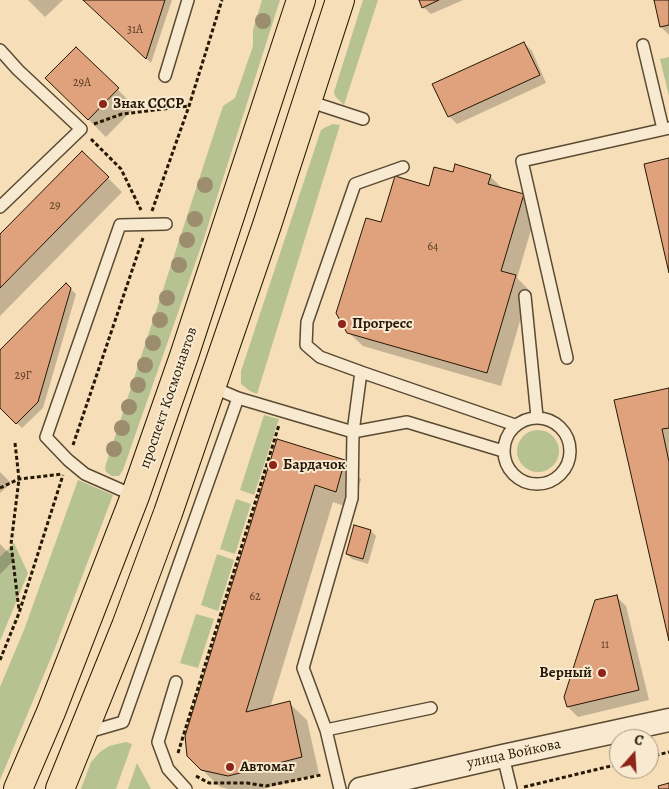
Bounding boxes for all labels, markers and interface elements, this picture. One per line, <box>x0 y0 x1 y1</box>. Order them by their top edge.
house number: 31А <box>127 23 143 37</box>
house number: 29А <box>73 76 91 90</box>
place label: Знак СССР <box>113 95 184 113</box>
marker: Знак СССР <box>97 98 109 110</box>
house number: 29 <box>49 199 61 213</box>
house number: 64 <box>428 240 438 254</box>
place label: Прогресс <box>352 315 413 333</box>
marker: Прогресс <box>336 318 348 330</box>
street label: проспект Космонавтов <box>136 325 202 471</box>
house number: 29Г <box>14 369 32 383</box>
place label: Бардачок <box>283 456 346 474</box>
marker: Бардачок <box>267 459 279 471</box>
house number: 62 <box>249 590 261 604</box>
house number: 11 <box>601 638 609 652</box>
place label: Верный <box>539 664 592 682</box>
marker: Верный <box>596 667 608 679</box>
north arrow <box>609 729 659 779</box>
text: С <box>632 730 646 751</box>
street label: улица Войкова <box>465 735 563 773</box>
place label: Автомаг <box>240 758 295 776</box>
marker: Автомаг <box>224 761 236 773</box>

